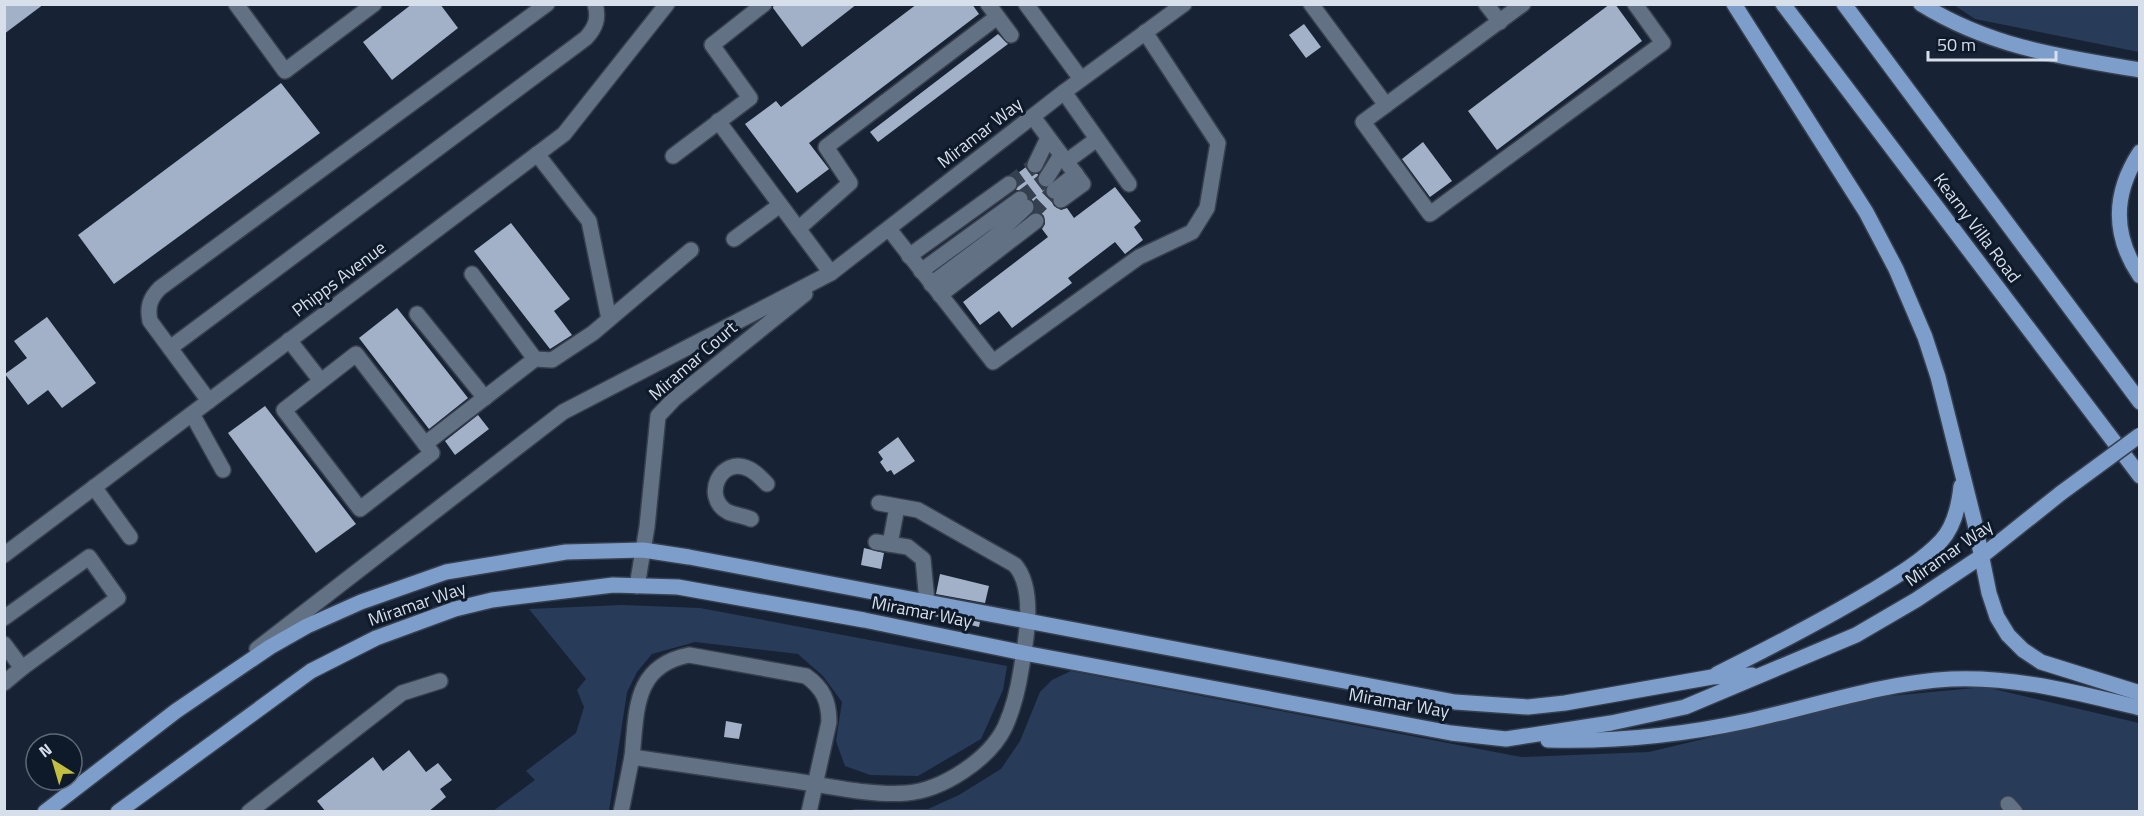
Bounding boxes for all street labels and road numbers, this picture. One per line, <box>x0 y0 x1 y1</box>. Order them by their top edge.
street label: Miramar Way <box>931 90 1028 175</box>
street label: Kearny Villa Road <box>1927 167 2028 288</box>
street label: Phipps Avenue <box>286 234 392 323</box>
street label: Miramar Court <box>642 314 743 407</box>
street label: Miramar Way <box>1899 512 1998 593</box>
street label: Miramar Way <box>364 574 470 633</box>
street label: Miramar Way <box>870 589 975 635</box>
street label: Miramar Way <box>1347 680 1452 725</box>

